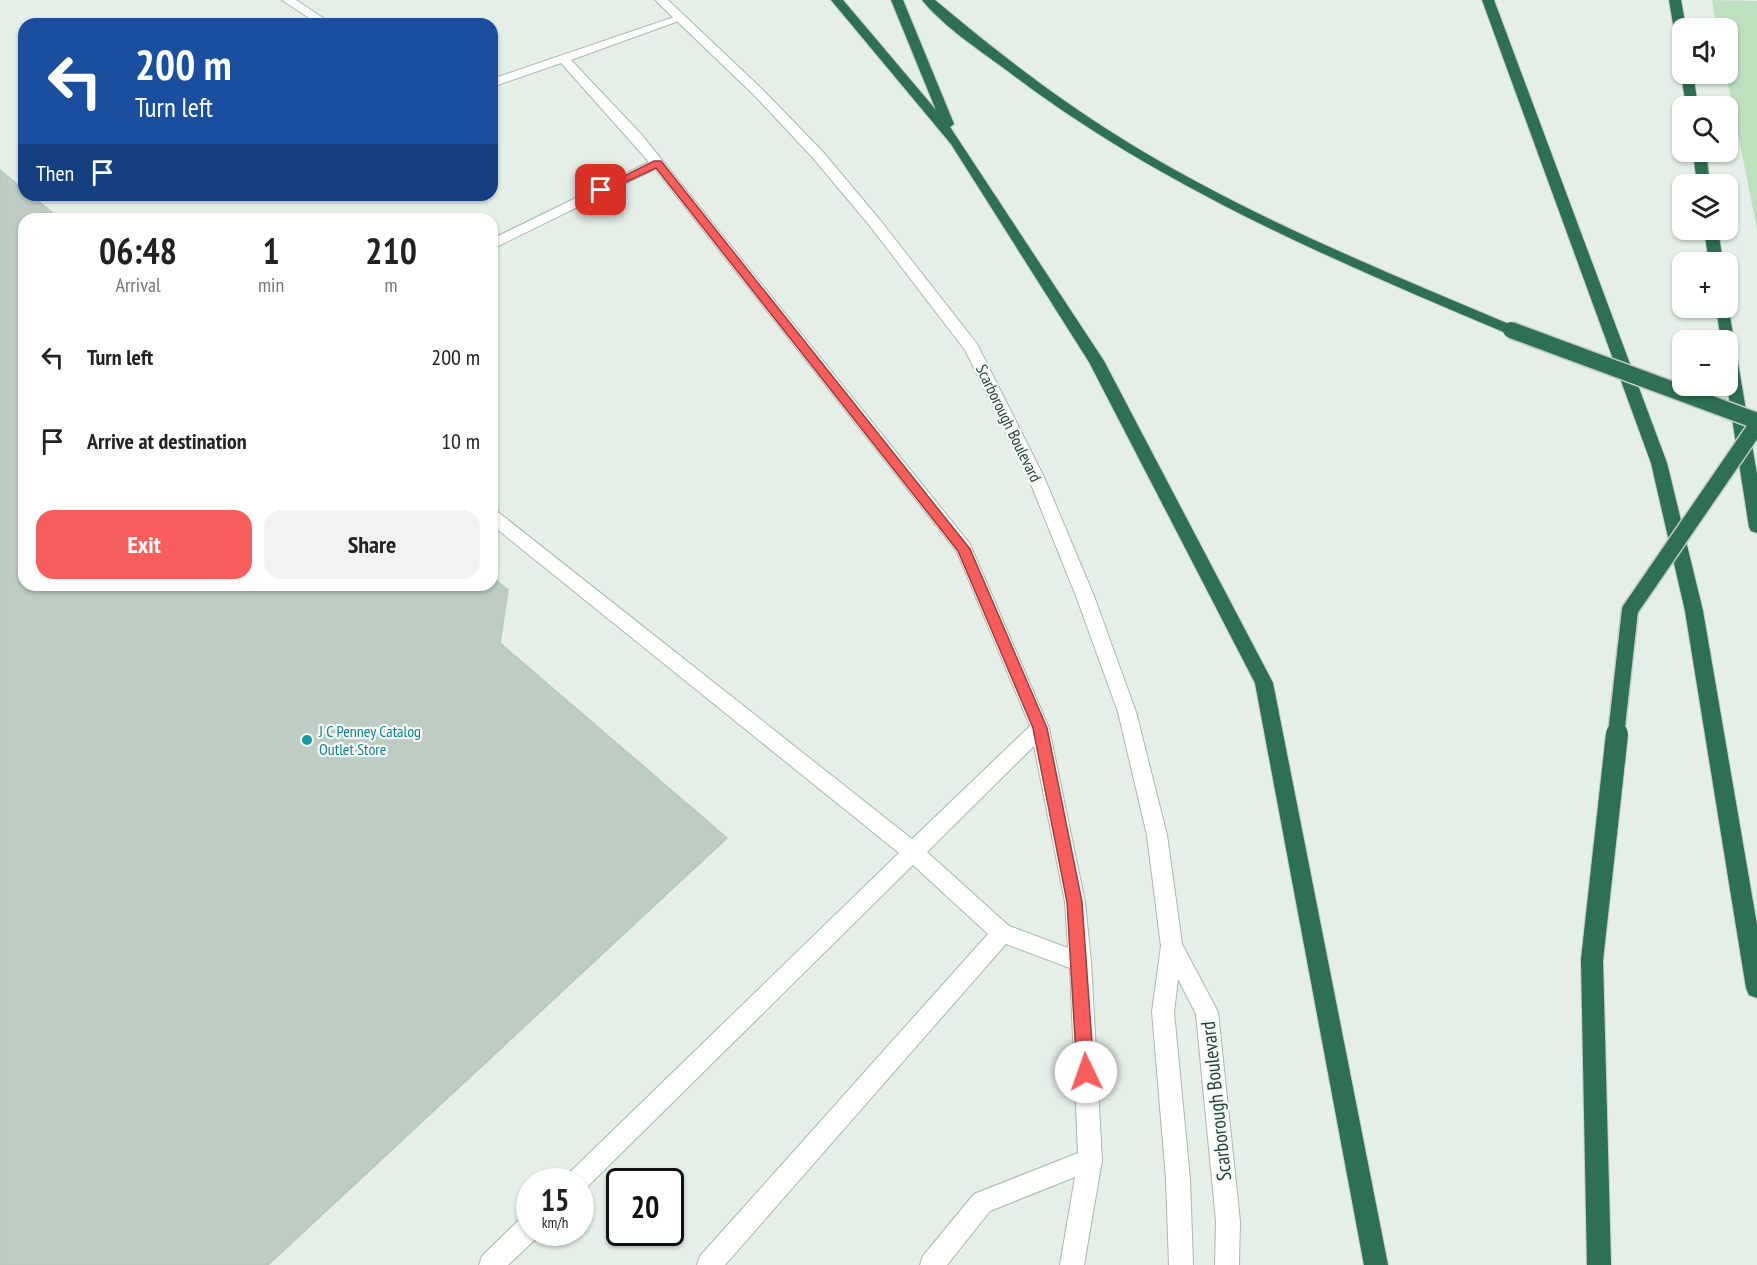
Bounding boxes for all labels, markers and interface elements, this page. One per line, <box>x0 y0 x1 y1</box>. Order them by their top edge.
map controls <box>1672 18 1738 396</box>
button: sound <box>1672 18 1738 84</box>
text: 200 m <box>135 37 232 92</box>
icon: left <box>36 42 114 120</box>
text: Turn left <box>135 90 213 124</box>
button: search <box>1672 96 1738 162</box>
icon: arrive <box>86 156 119 189</box>
text: Then <box>36 159 74 187</box>
pin <box>575 164 626 215</box>
icon: arrive <box>584 173 617 206</box>
button: layers <box>1672 174 1738 240</box>
text: 06:48 <box>99 227 177 274</box>
text: 1 <box>262 227 280 274</box>
text: 210 <box>365 227 417 274</box>
button: + <box>1672 252 1738 318</box>
text: Arrival <box>115 272 161 298</box>
text: min <box>258 272 284 298</box>
text: m <box>385 272 398 298</box>
button: − <box>1672 330 1738 396</box>
icon: left <box>36 341 69 374</box>
text: Turn left <box>87 343 153 371</box>
text: 200 m <box>431 343 480 371</box>
street label: Scarborough Boulevard <box>972 361 1046 485</box>
icon: arrive <box>36 425 69 458</box>
text: Arrive at destination <box>87 427 247 455</box>
text: 10 m <box>441 427 480 455</box>
button: Exit <box>36 510 252 579</box>
button: Share <box>264 510 480 579</box>
place label: J C Penney Catalog Outlet Store <box>318 721 421 759</box>
marker: J C Penney Catalog Outlet Store <box>300 733 314 747</box>
street label: Scarborough Boulevard <box>1195 1020 1237 1182</box>
position arrow <box>1054 1040 1118 1104</box>
speed limit sign: 20 <box>606 1168 684 1246</box>
text: 15 <box>541 1180 569 1219</box>
text: km/h <box>542 1213 568 1232</box>

